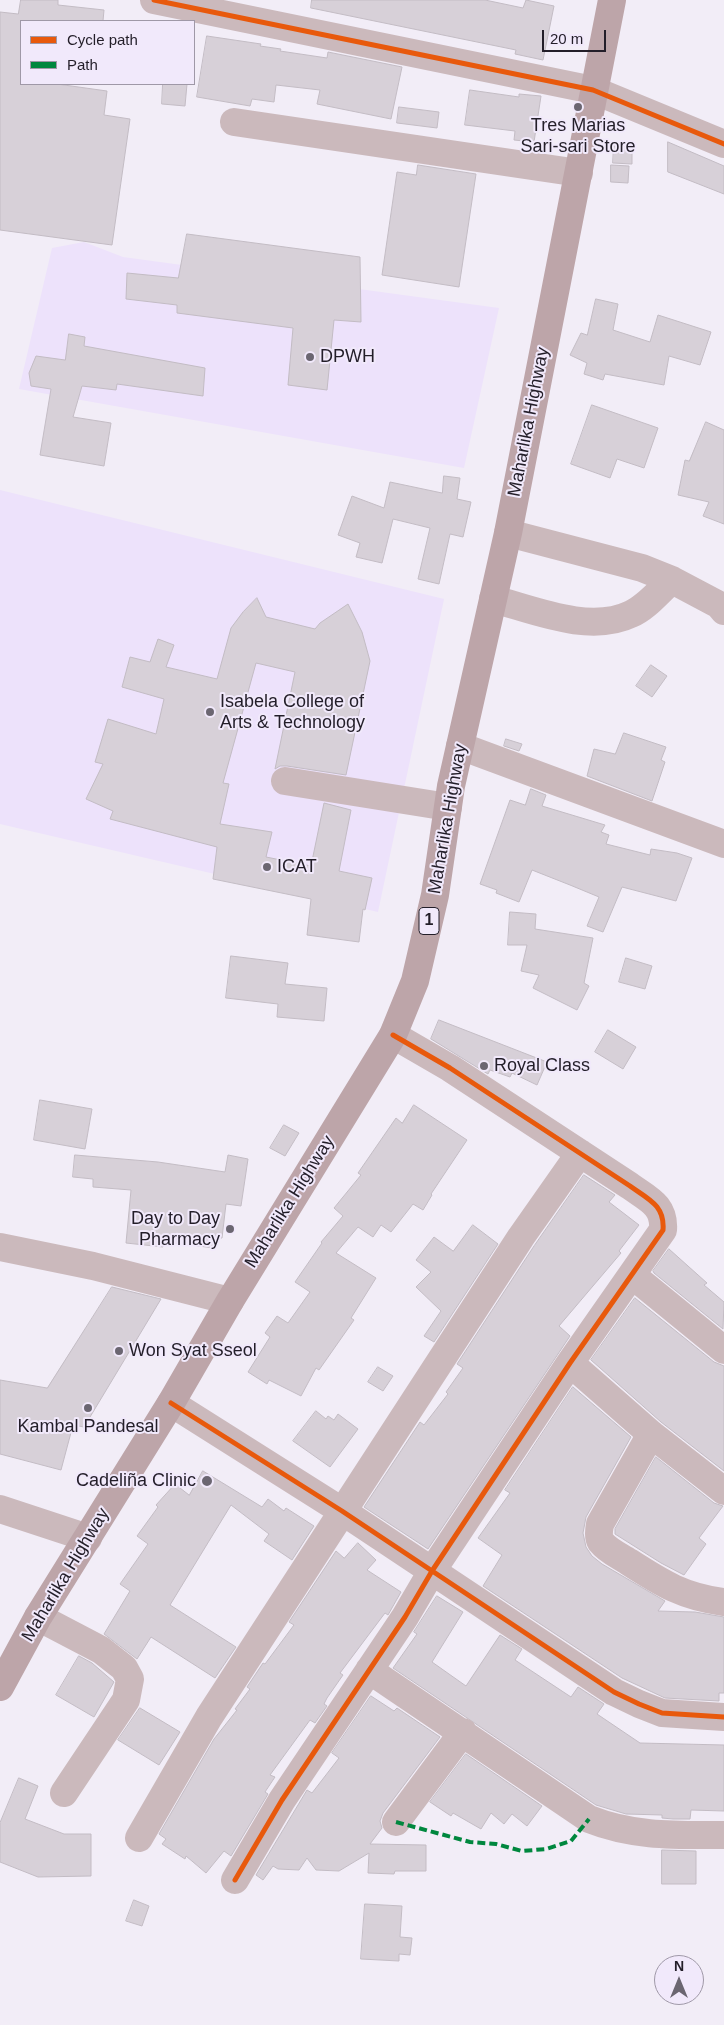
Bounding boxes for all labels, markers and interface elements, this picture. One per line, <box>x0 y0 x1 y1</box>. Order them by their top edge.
legend <box>20 20 195 85</box>
scale bar <box>544 20 608 52</box>
text: 20 m <box>550 30 583 47</box>
text: Cycle path <box>67 31 138 48</box>
text: Path <box>67 56 98 73</box>
marker: Tres Marias Sari-sari Store <box>572 101 584 113</box>
place label: Tres Marias Sari-sari Store <box>520 115 636 158</box>
street label: Maharlika Highway <box>504 345 554 499</box>
place label: DPWH <box>320 346 375 368</box>
marker: DPWH <box>304 351 316 363</box>
place label: Isabela College of Arts & Technology <box>220 691 365 734</box>
marker: Isabela College of Arts & Technology <box>204 706 216 718</box>
street label: Maharlika Highway <box>424 742 472 896</box>
place label: ICAT <box>277 856 317 878</box>
marker: ICAT <box>261 861 273 873</box>
road number: 1 <box>419 908 439 934</box>
place label: Royal Class <box>494 1055 590 1077</box>
marker: Royal Class <box>478 1060 490 1072</box>
street label: Maharlika Highway <box>241 1132 339 1272</box>
place label: Day to Day Pharmacy <box>131 1208 220 1250</box>
marker: Day to Day Pharmacy <box>224 1223 236 1235</box>
place label: Won Syat Sseol <box>129 1340 257 1362</box>
marker: Won Syat Sseol <box>113 1345 125 1357</box>
marker: Kambal Pandesal <box>82 1402 94 1414</box>
place label: Kambal Pandesal <box>17 1416 159 1438</box>
place label: Cadeliña Clinic <box>76 1470 196 1492</box>
marker: Cadeliña Clinic <box>200 1474 214 1488</box>
street label: Maharlika Highway <box>18 1504 114 1646</box>
north arrow <box>654 1955 704 2005</box>
text: N <box>674 1958 684 1974</box>

